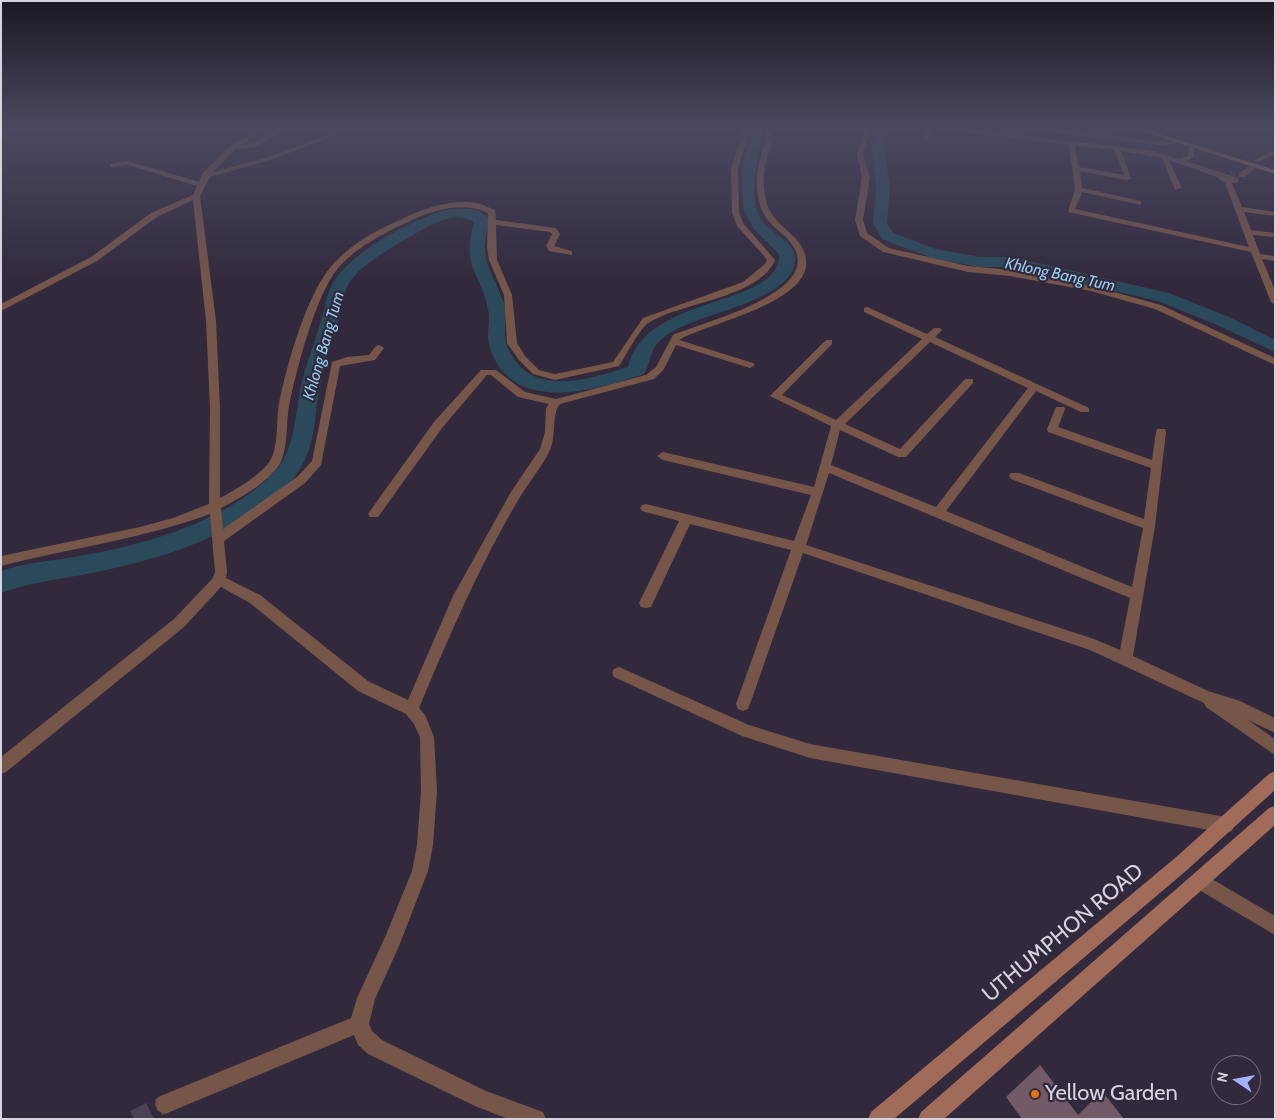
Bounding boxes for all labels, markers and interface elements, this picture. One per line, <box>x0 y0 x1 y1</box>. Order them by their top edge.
water label: Khlong Bang Tum <box>1003 254 1117 296</box>
water label: Khlong Bang Tum <box>299 290 349 402</box>
street label: UTHUMPHON ROAD <box>977 858 1149 1008</box>
north arrow <box>1211 1055 1261 1105</box>
text: N <box>1212 1070 1232 1084</box>
place label: Yellow Garden <box>1045 1081 1178 1107</box>
marker: Yellow Garden <box>1029 1088 1041 1100</box>

